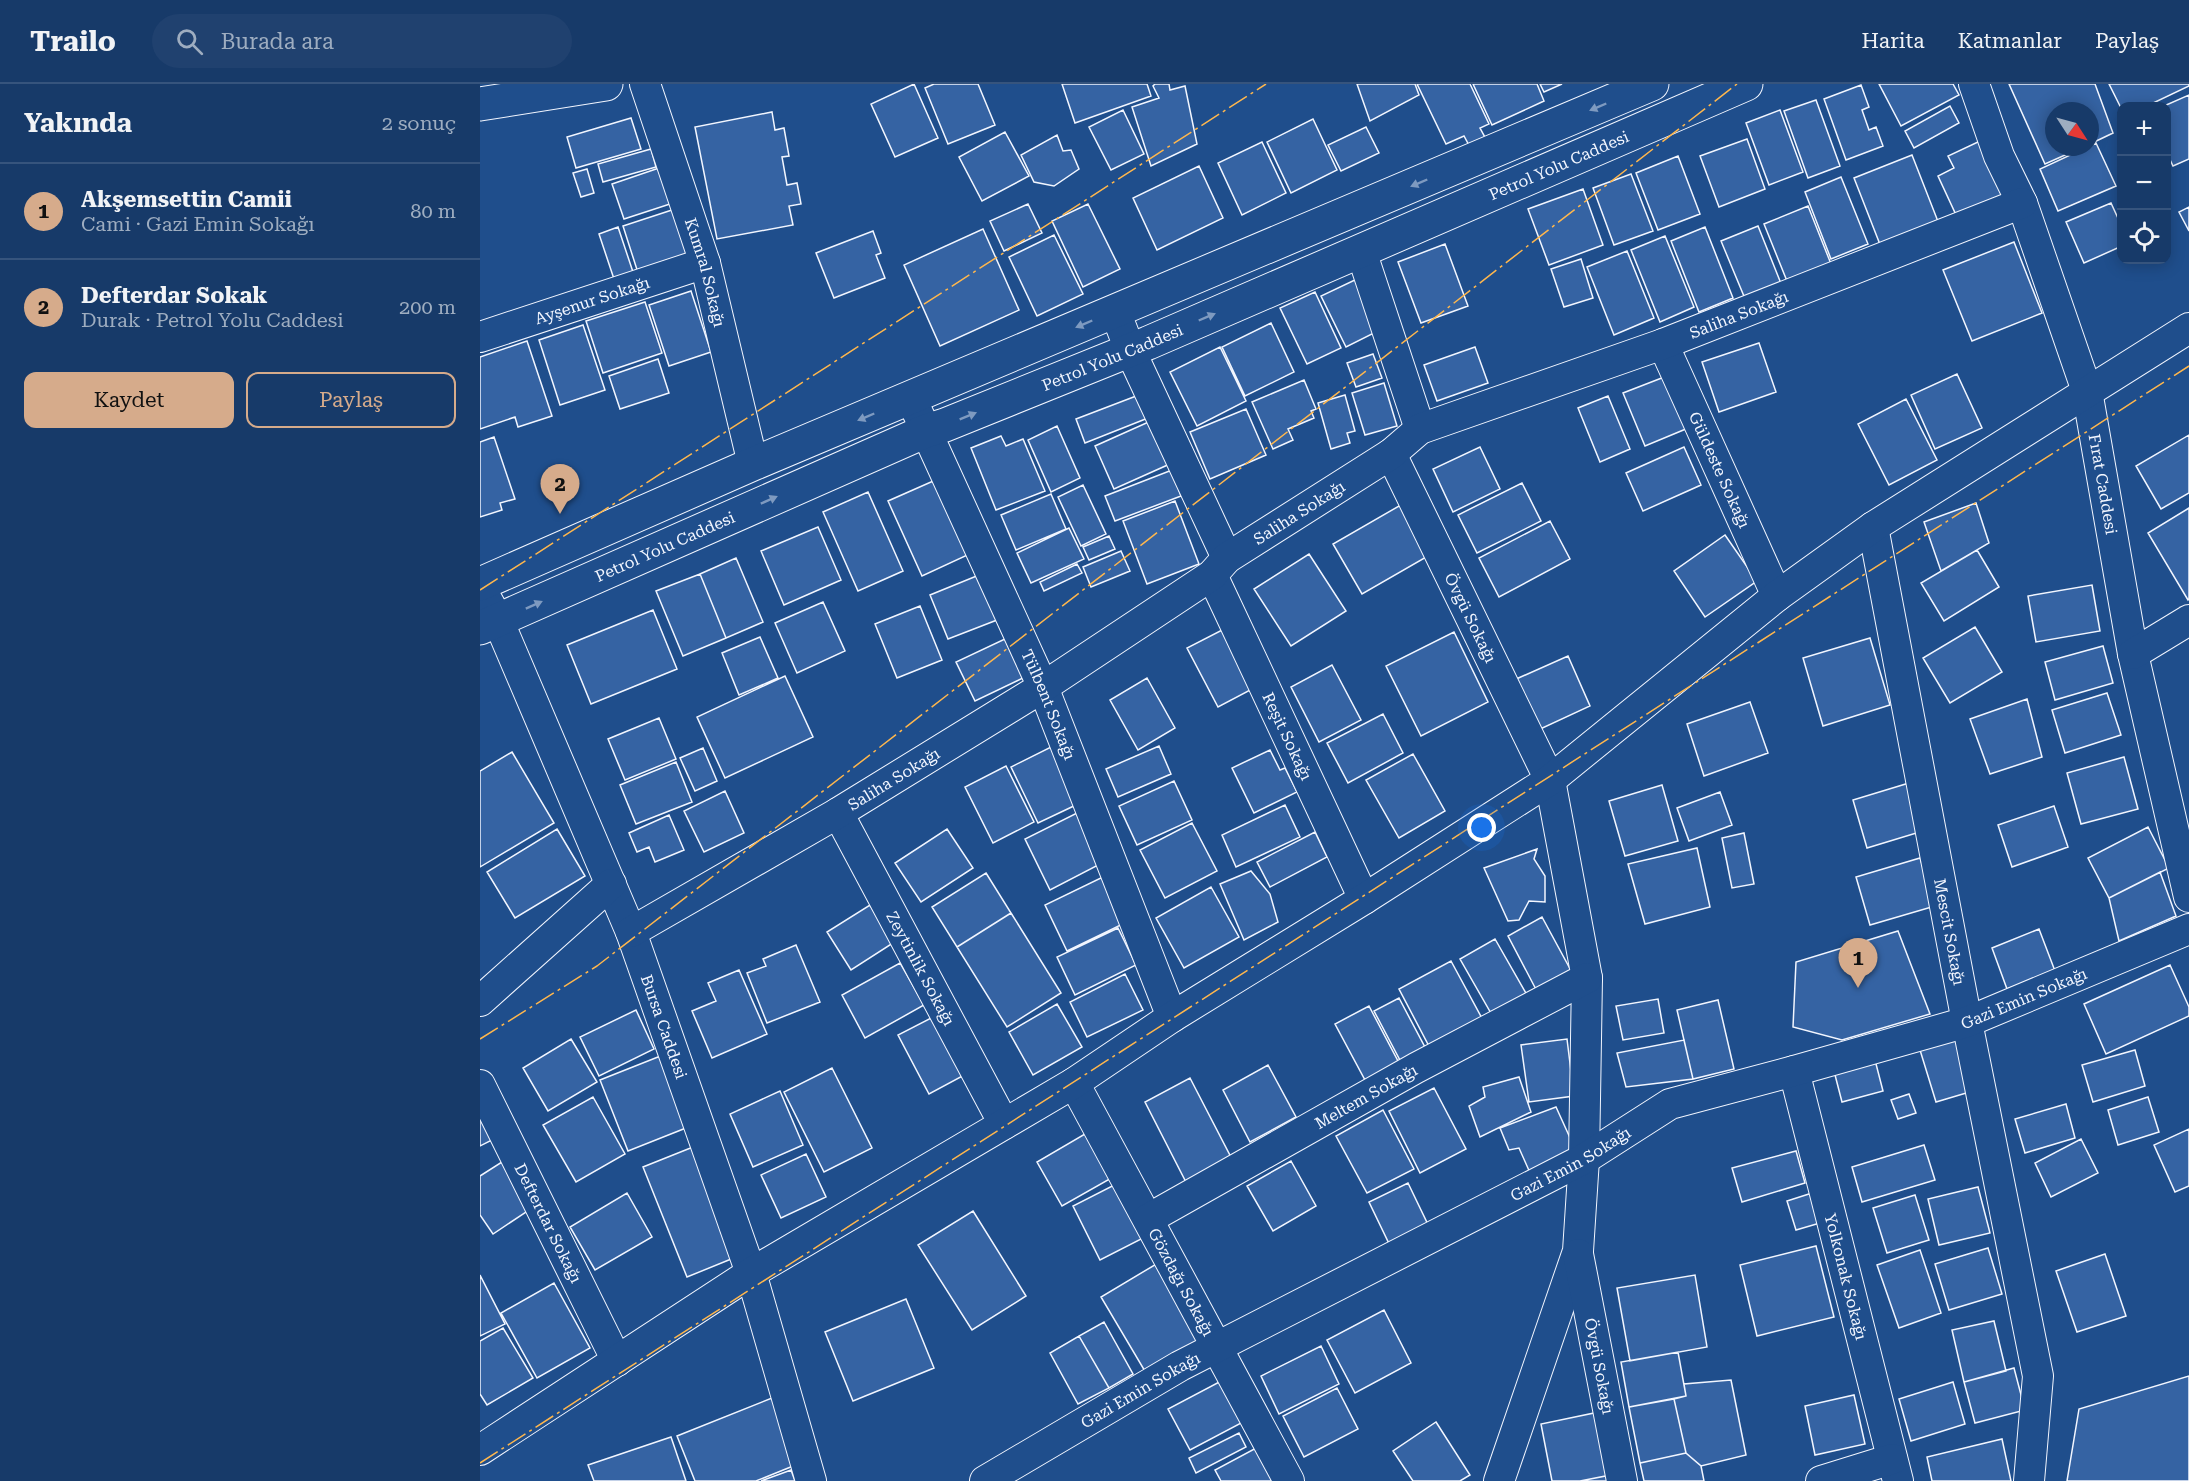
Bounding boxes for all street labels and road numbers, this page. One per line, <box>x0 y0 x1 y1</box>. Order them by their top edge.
street label: Petrol Yolu Caddesi <box>1486 126 1632 204</box>
street label: Kumral Sokağı <box>681 215 729 329</box>
street label: Ayşenur Sokağı <box>532 272 652 328</box>
street label: Saliha Sokağı <box>1687 286 1791 342</box>
street label: Petrol Yolu Caddesi <box>1039 320 1186 394</box>
street label: Güldeste Sokağı <box>1685 409 1754 531</box>
street label: Fırat Caddesi <box>2085 432 2121 536</box>
street label: Saliha Sokağı <box>1250 476 1348 548</box>
street label: Petrol Yolu Caddesi <box>592 507 737 585</box>
street label: Övgü Sokağı <box>1441 570 1501 666</box>
street label: Tülbent Sokağı <box>1018 646 1080 762</box>
street label: Reşit Sokağı <box>1259 689 1316 783</box>
street label: Saliha Sokağı <box>844 743 943 814</box>
street label: Mescit Sokağı <box>1930 877 1969 987</box>
street label: Zeytinlik Sokağı <box>883 908 959 1029</box>
street label: Gazi Emin Sokağı <box>1958 963 2090 1033</box>
street label: Bursa Caddesi <box>637 972 691 1081</box>
street label: Meltem Sokağı <box>1311 1060 1420 1133</box>
street label: Gazi Emin Sokağı <box>1507 1122 1634 1205</box>
street label: Defterdar Sokağı <box>511 1160 586 1286</box>
street label: Yolkonak Sokağı <box>1821 1211 1871 1342</box>
street label: Gözdağı Sokağı <box>1145 1225 1218 1339</box>
street label: Övgü Sokağı <box>1581 1316 1618 1416</box>
street label: Gazi Emin Sokağı <box>1077 1348 1203 1432</box>

